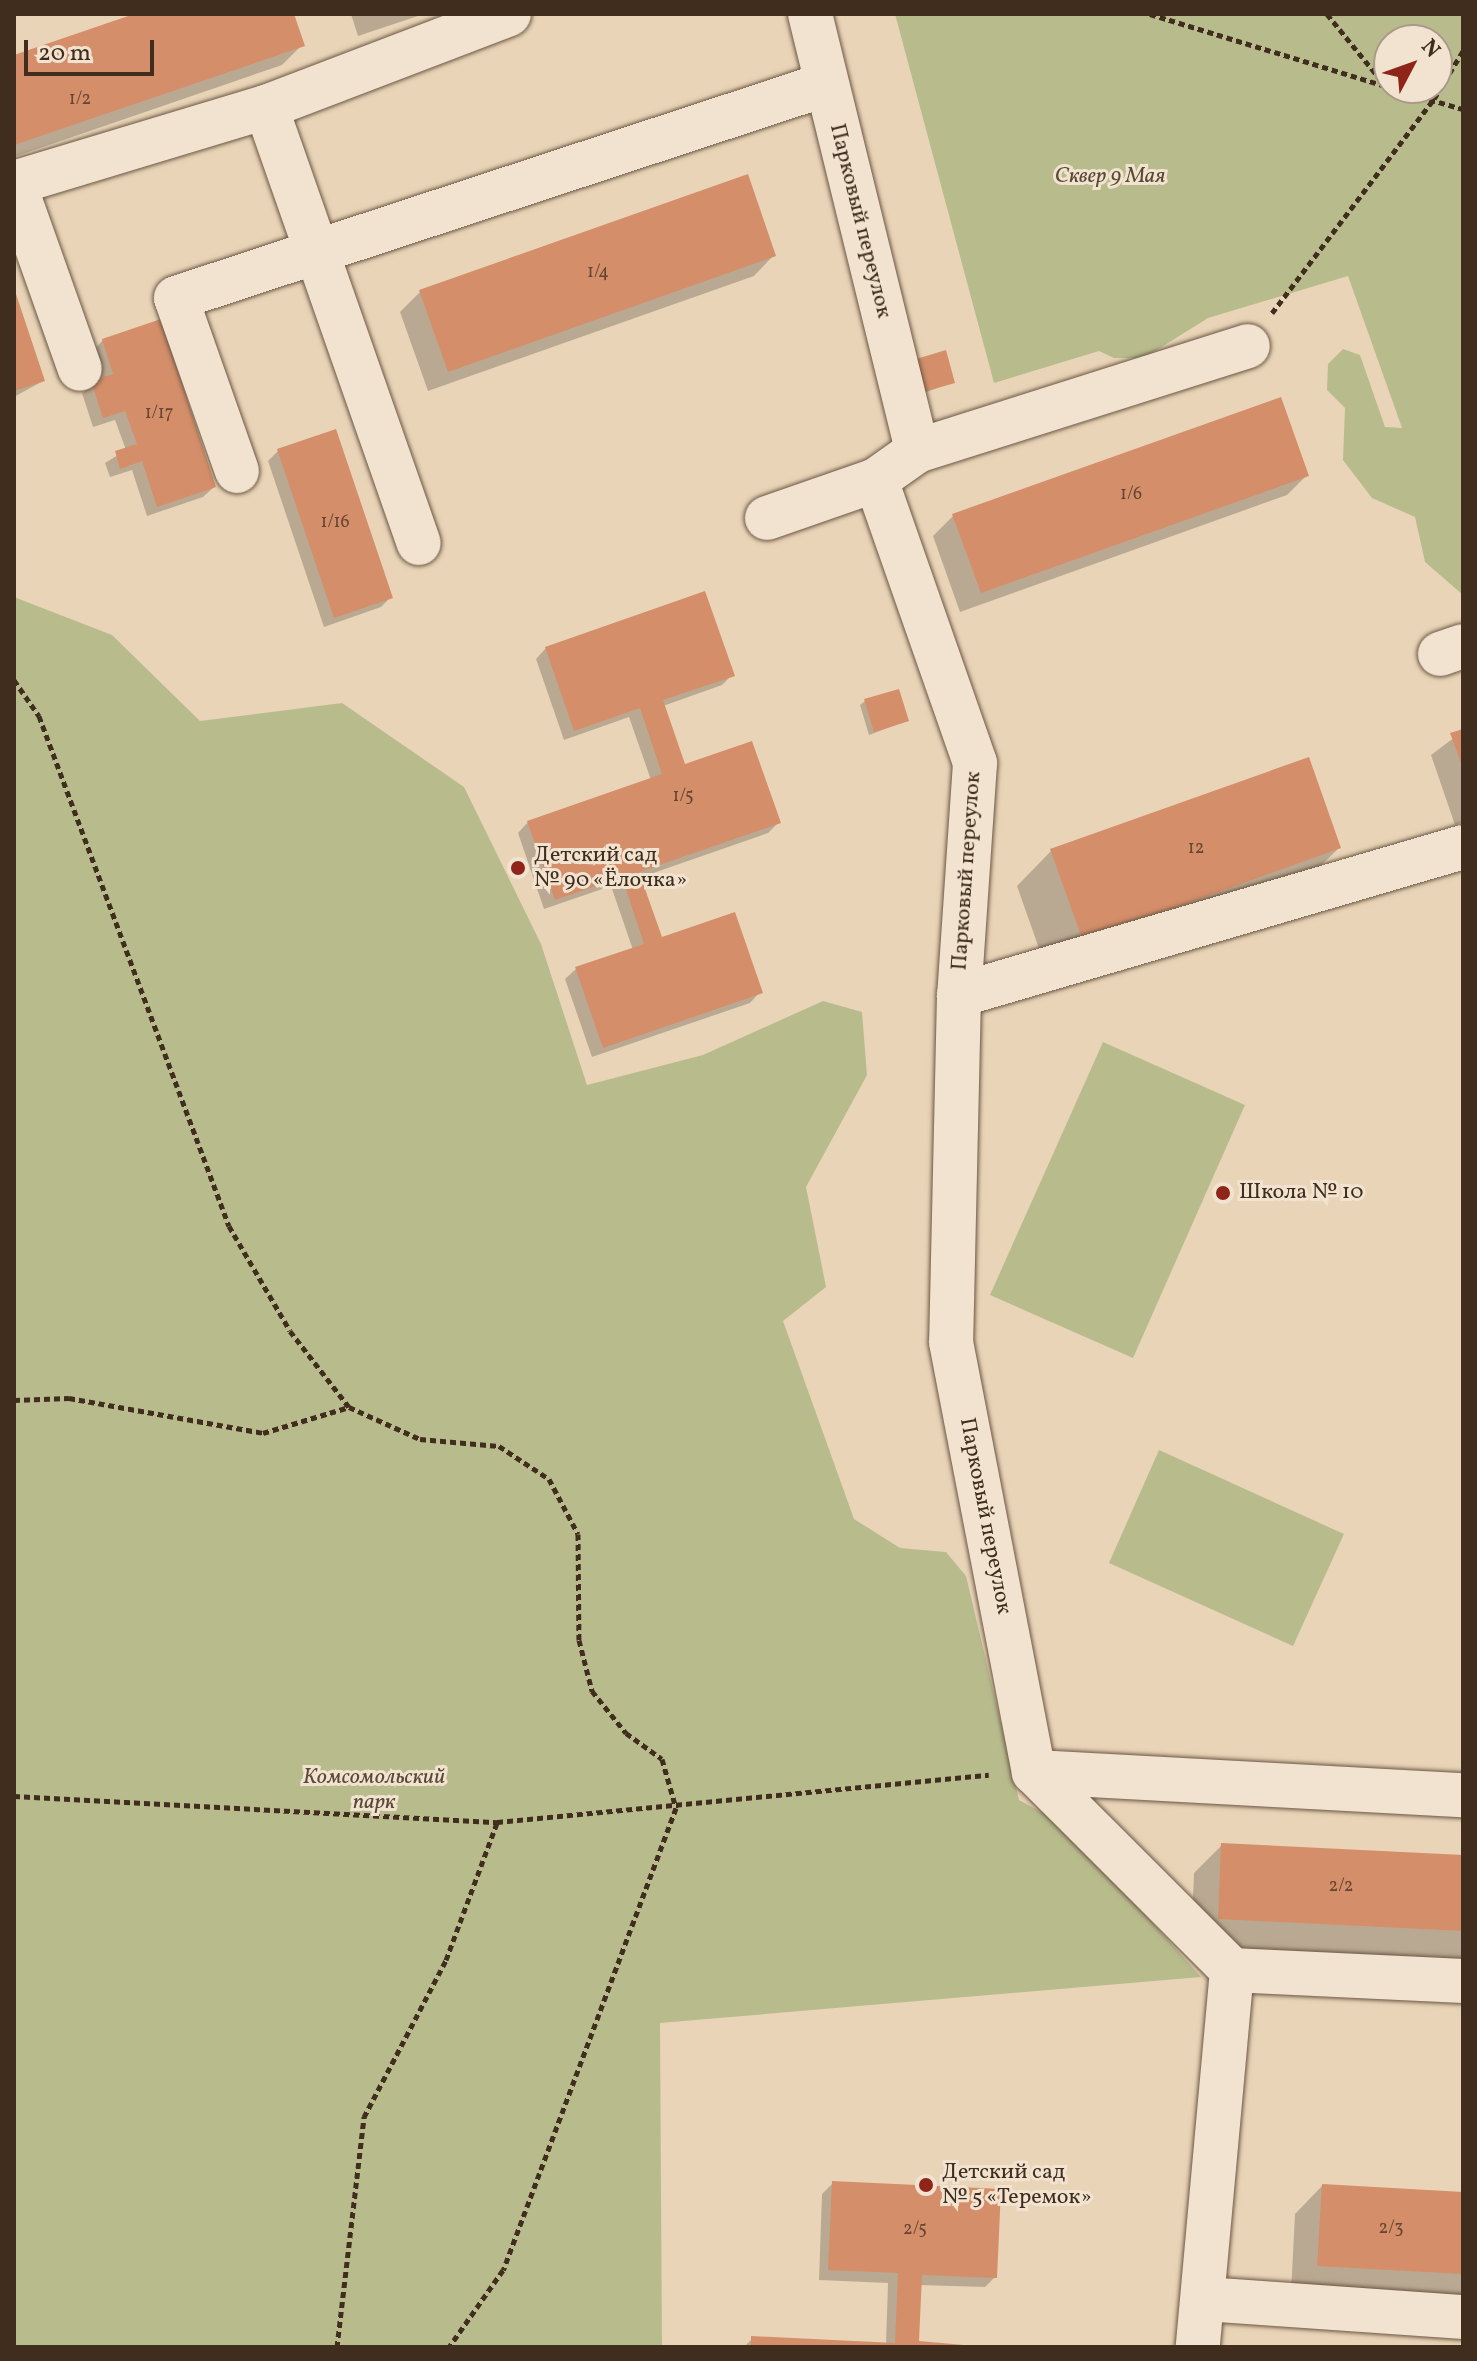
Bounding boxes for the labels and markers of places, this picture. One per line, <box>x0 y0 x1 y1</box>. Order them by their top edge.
place label: Детский сад № 90 «Ёлочка» <box>534 842 688 894</box>
marker: Детский сад № 90 «Ёлочка» <box>509 859 527 877</box>
place label: Школа № 10 <box>1239 1180 1364 1206</box>
marker: Школа № 10 <box>1214 1184 1232 1202</box>
place label: Детский сад № 5 «Теремок» <box>942 2159 1092 2210</box>
marker: Детский сад № 5 «Теремок» <box>917 2176 935 2194</box>

